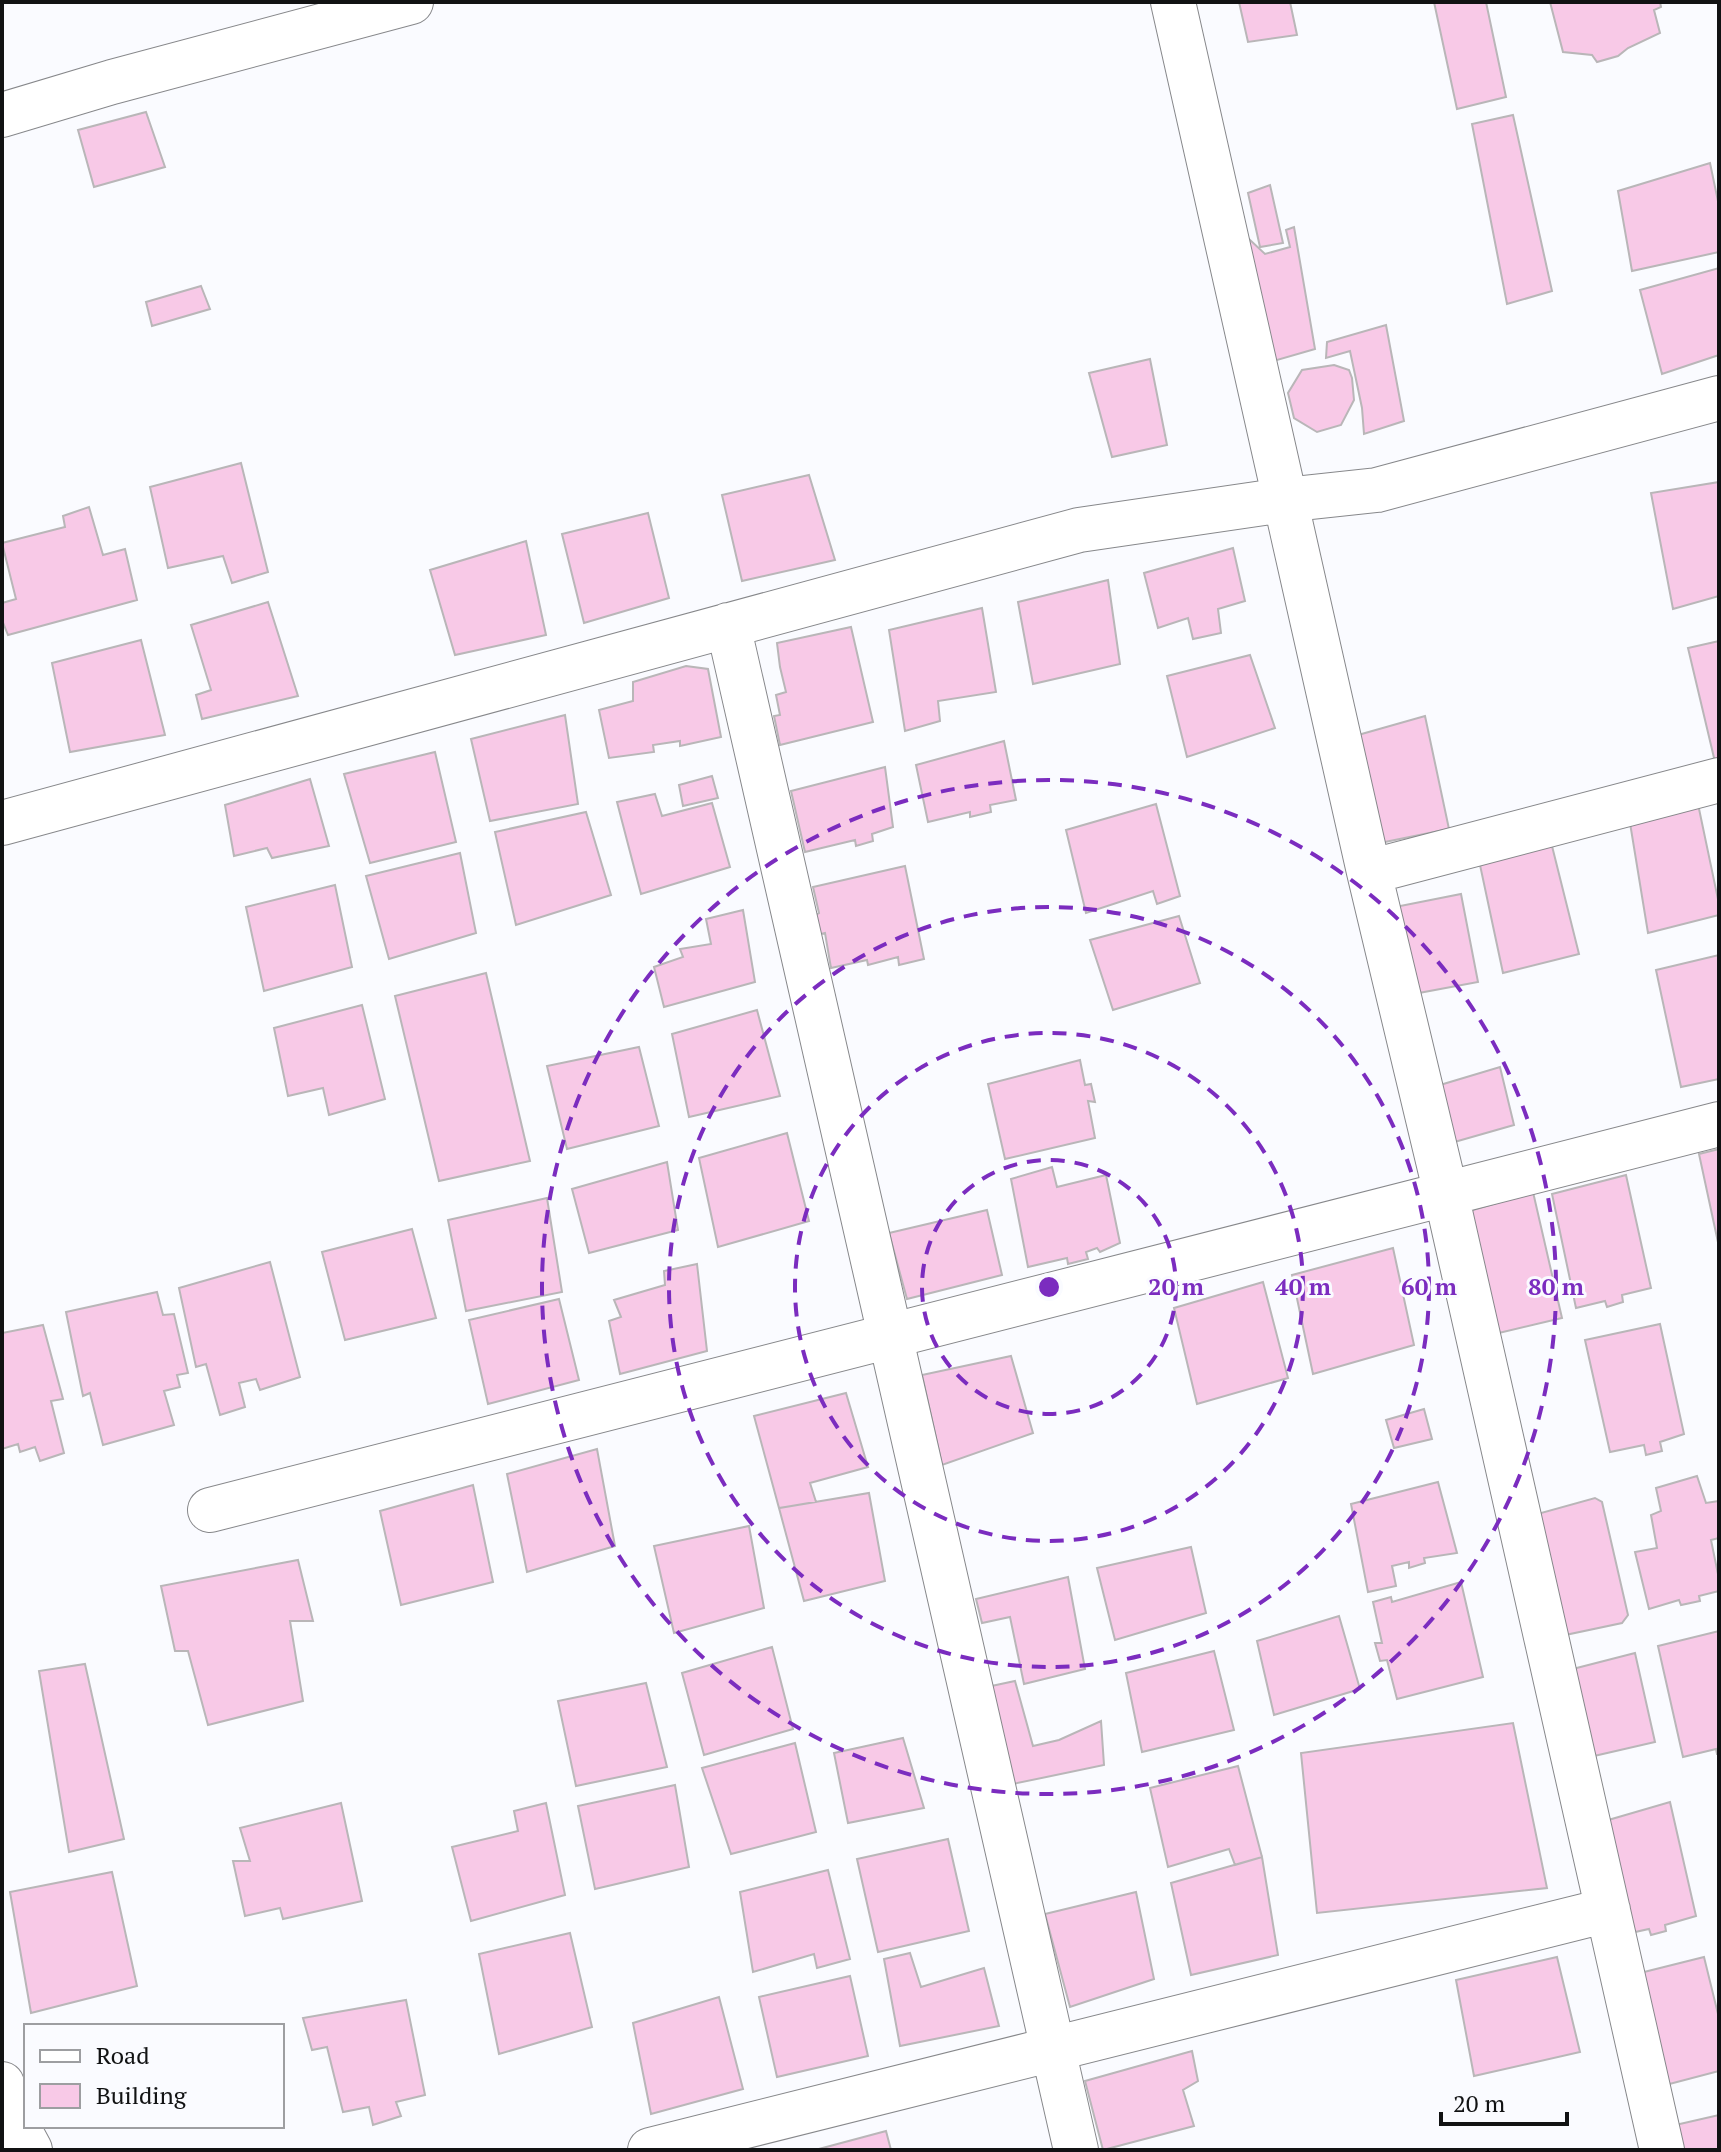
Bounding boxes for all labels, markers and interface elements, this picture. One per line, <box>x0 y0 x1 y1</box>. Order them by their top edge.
text: 20 m <box>1148 1270 1204 1302</box>
text: 40 m <box>1275 1270 1331 1302</box>
text: 60 m <box>1401 1270 1457 1302</box>
text: 80 m <box>1528 1270 1584 1302</box>
centre of rings <box>1035 1273 1063 1301</box>
legend <box>24 2024 284 2128</box>
text: Road <box>96 2039 150 2071</box>
scale bar <box>1441 2076 1567 2126</box>
text: Building <box>96 2079 187 2111</box>
text: 20 m <box>1453 2087 1505 2119</box>

